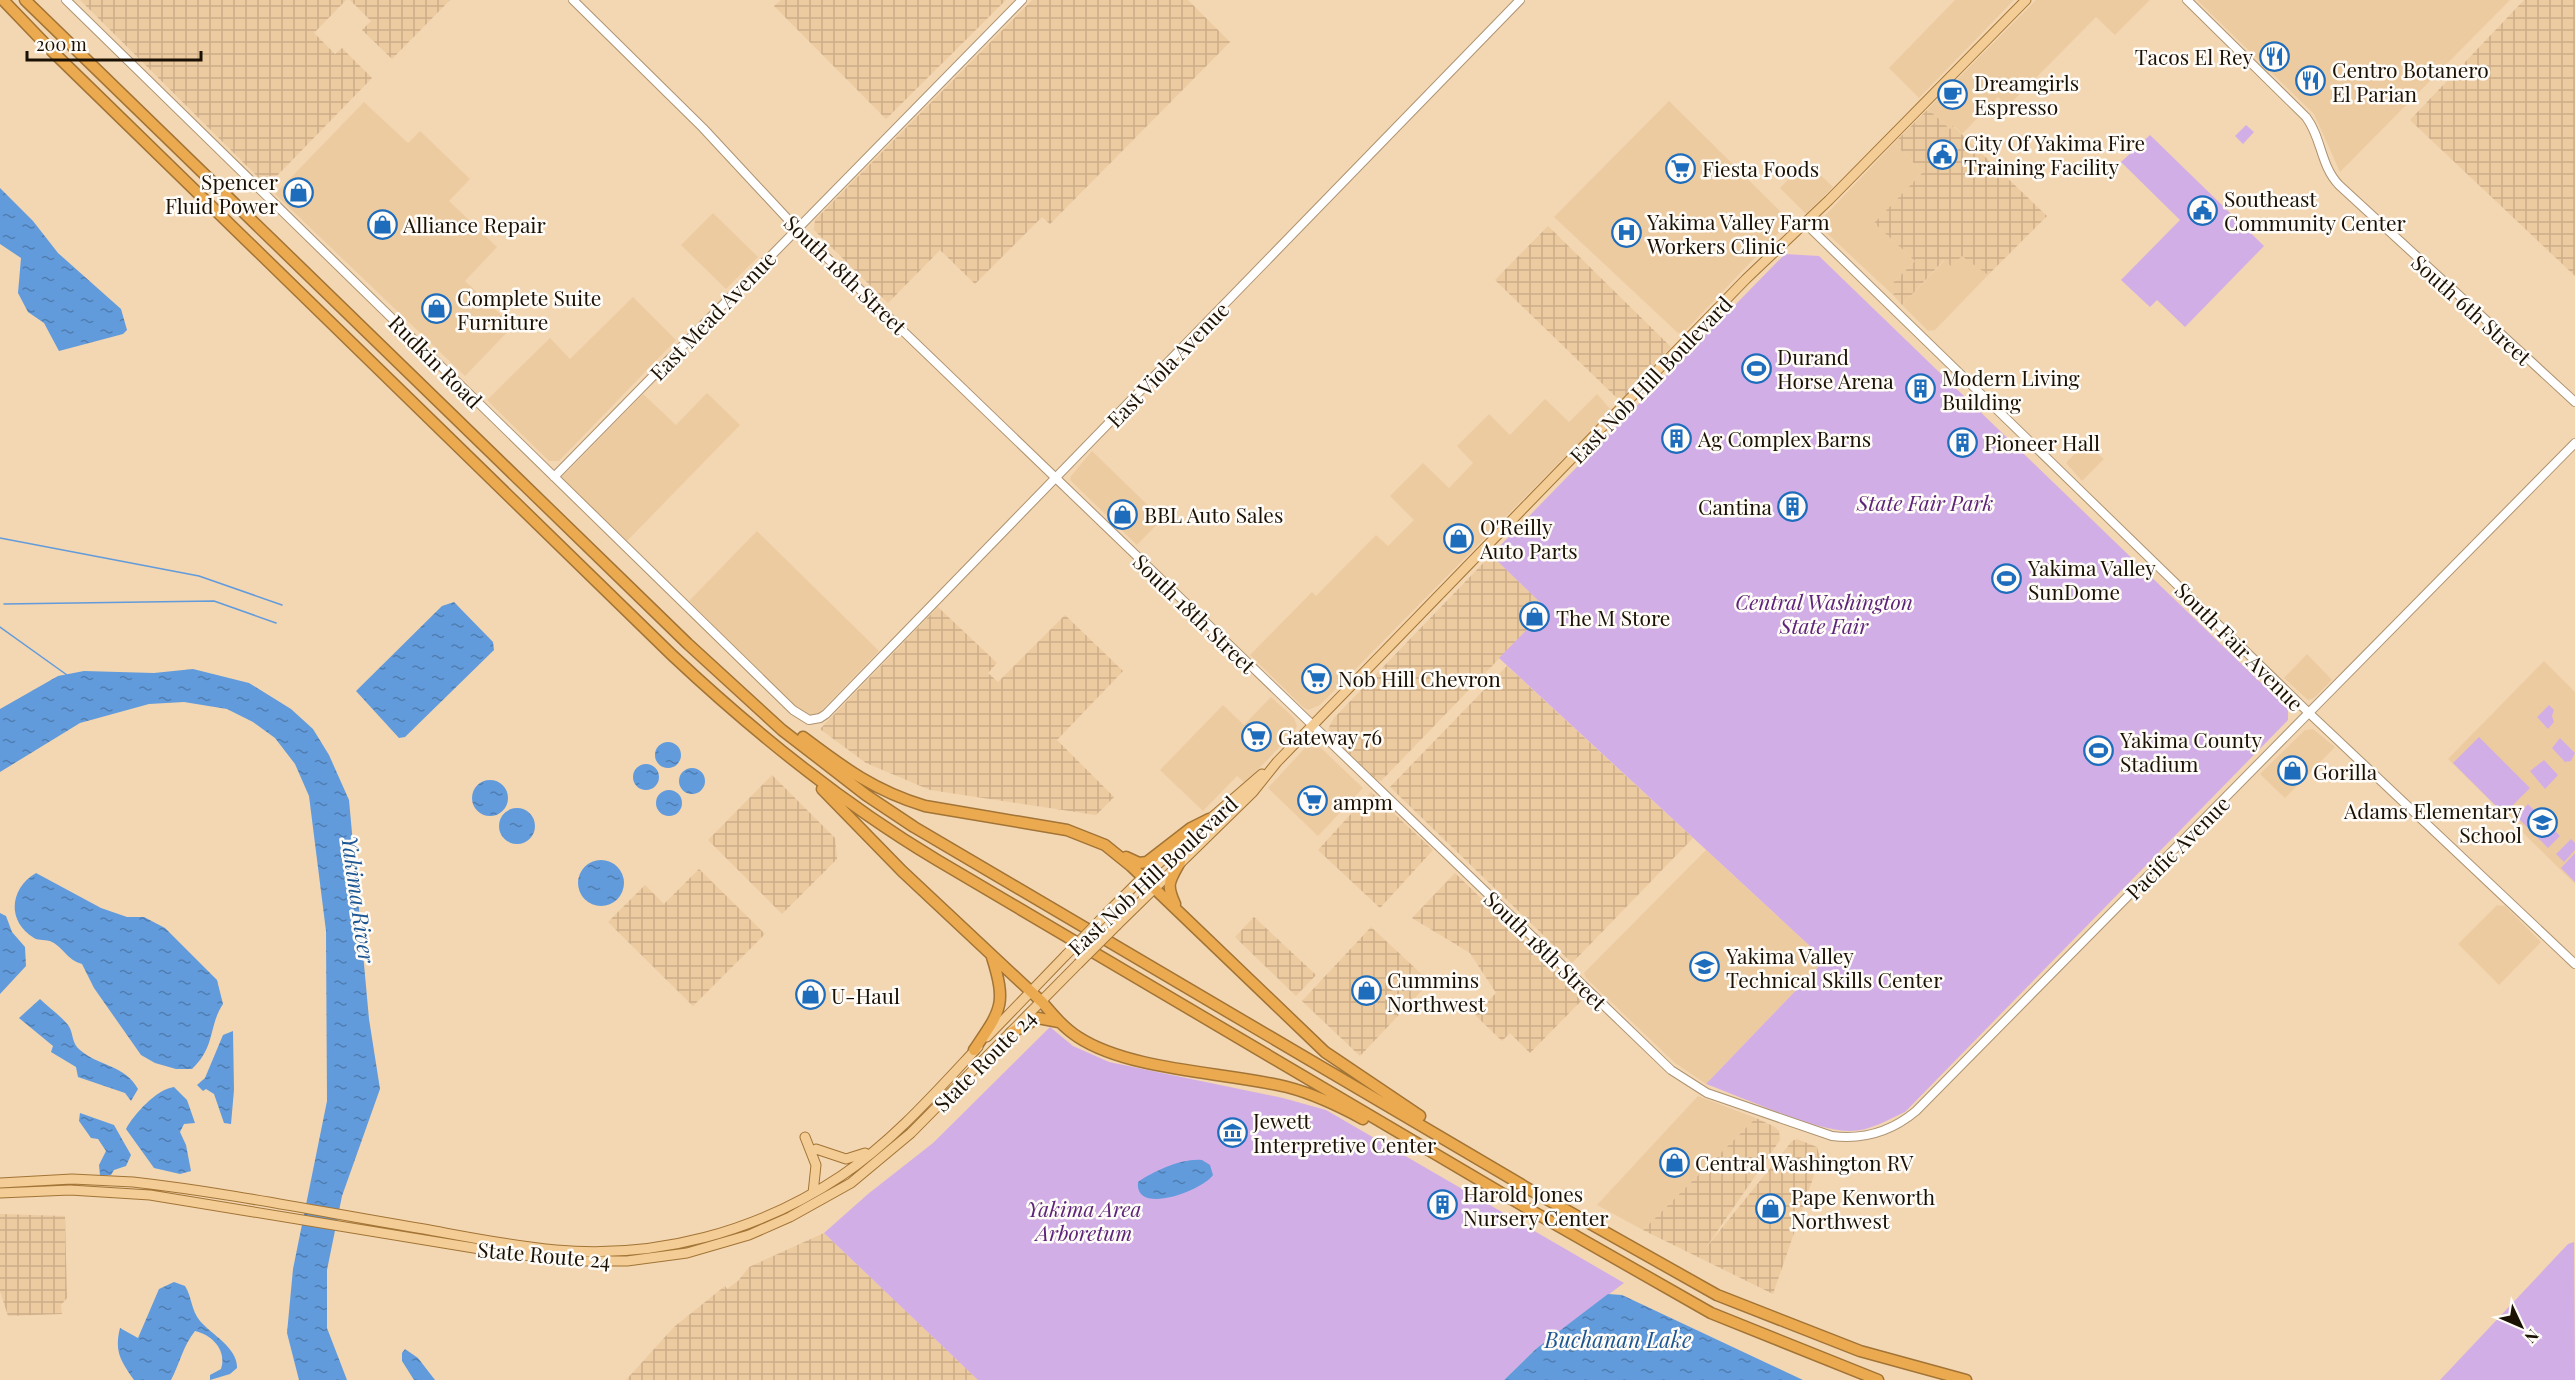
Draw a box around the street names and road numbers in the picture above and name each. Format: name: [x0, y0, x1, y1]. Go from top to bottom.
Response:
street label: South 18th Street: [779, 208, 914, 340]
street label: East Mead Avenue: [643, 244, 781, 386]
street label: South 6th Street: [2406, 248, 2538, 371]
street label: East Nob Hill Boulevard: [1563, 289, 1737, 469]
street label: East Viola Avenue: [1100, 295, 1234, 433]
street label: Rudkin Road: [383, 308, 489, 414]
street label: South 18th Street: [1128, 547, 1263, 679]
street label: South Fair Avenue: [2170, 576, 2310, 716]
street label: East Nob Hill Boulevard: [1061, 789, 1243, 961]
street label: Pacific Avenue: [2119, 789, 2235, 905]
street label: South 18th Street: [1479, 884, 1614, 1016]
street label: State Route 24: [927, 1003, 1041, 1117]
street label: State Route 24: [476, 1234, 612, 1274]

